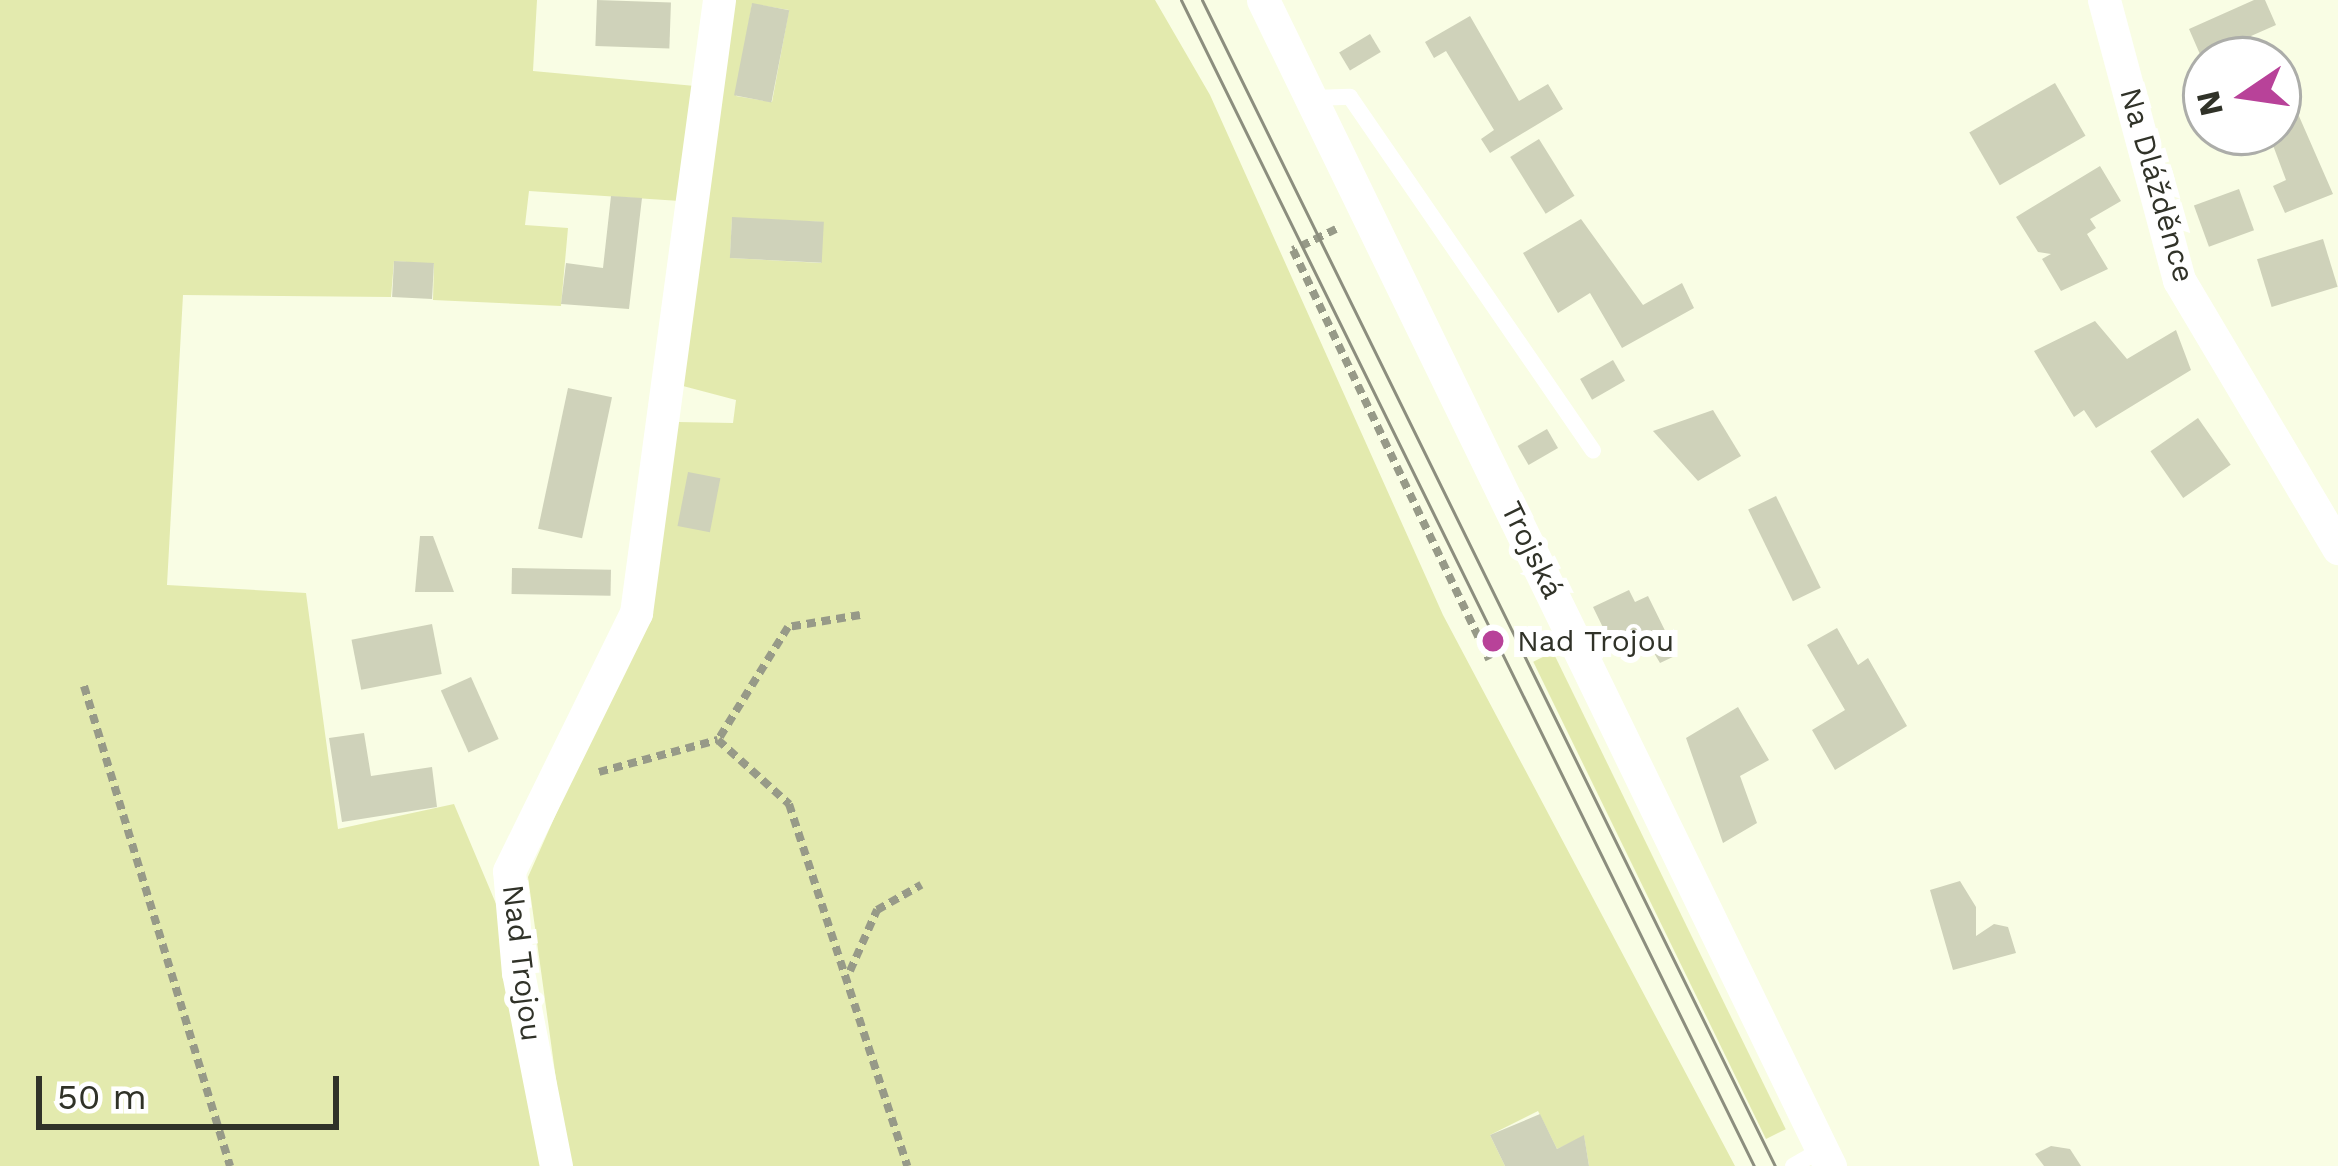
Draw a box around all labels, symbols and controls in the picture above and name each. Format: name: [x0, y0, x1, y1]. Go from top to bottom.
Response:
north arrow: [2182, 36, 2302, 156]
street label: Na Dlážděnce: [2112, 83, 2202, 287]
text: N: [2188, 87, 2231, 120]
street label: Trojská: [1493, 496, 1571, 604]
place label: Nad Trojou: [1517, 623, 1675, 659]
marker: Nad Trojou: [1480, 628, 1506, 654]
street label: Nad Trojou: [494, 882, 550, 1044]
scale bar: [42, 1052, 345, 1126]
text: 50 m: [57, 1076, 147, 1118]

